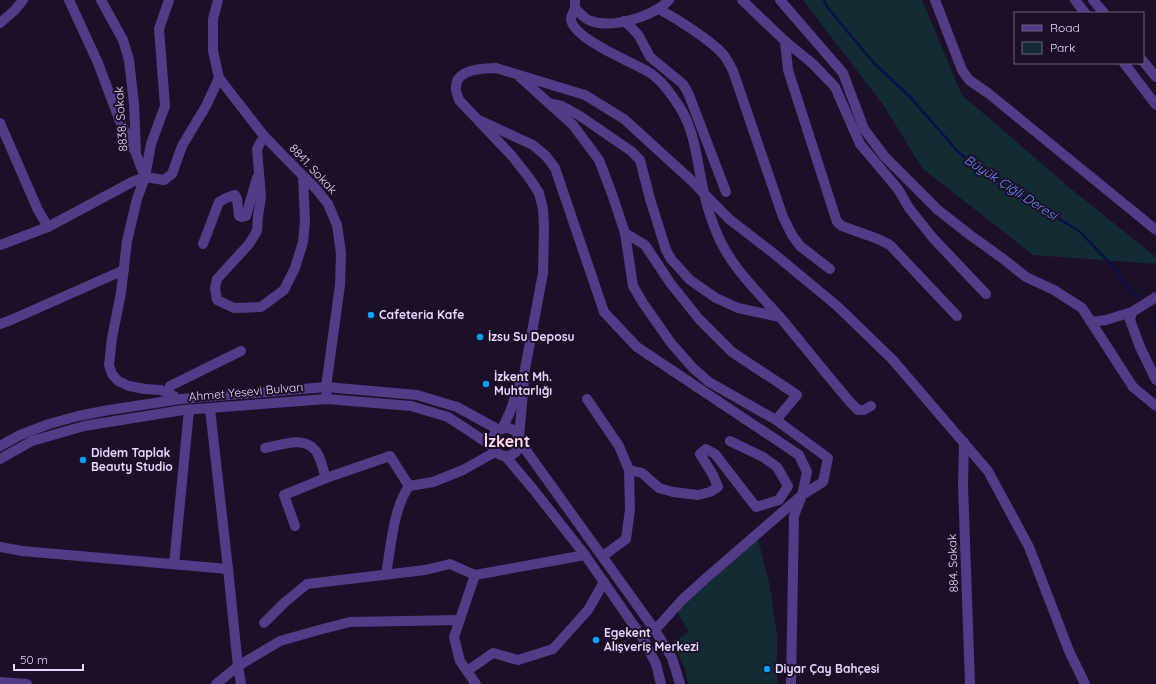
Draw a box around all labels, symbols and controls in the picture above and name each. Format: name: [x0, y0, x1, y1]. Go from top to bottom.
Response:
legend: [1014, 12, 1144, 64]
text: Road: [1050, 20, 1080, 35]
text: Park: [1050, 40, 1075, 55]
street label: 8838. Sokak: [111, 86, 130, 152]
street label: 8841. Sokak: [286, 140, 340, 197]
water label: Büyük Çiğli Deresi: [962, 151, 1062, 224]
place label: Cafeteria Kafe: [379, 307, 464, 322]
marker: Cafeteria Kafe: [366, 310, 376, 320]
place label: İzsu Su Deposu: [488, 329, 574, 344]
marker: İzsu Su Deposu: [475, 332, 485, 342]
place label: İzkent Mh. Muhtarlığı: [494, 369, 552, 398]
street label: Ahmet Yesevi Bulvarı: [188, 379, 304, 404]
marker: İzkent Mh. Muhtarlığı: [481, 379, 491, 389]
district label: İzkent: [484, 431, 530, 451]
place label: Didem Taplak Beauty Studio: [91, 445, 173, 474]
marker: Didem Taplak Beauty Studio: [78, 455, 88, 465]
street label: 884. Sokak: [944, 533, 961, 593]
place label: Egekent Alışveriş Merkezi: [604, 625, 699, 654]
marker: Egekent Alışveriş Merkezi: [591, 635, 601, 645]
scale bar: [14, 646, 83, 672]
text: 50 m: [20, 652, 48, 667]
place label: Diyar Çay Bahçesi: [775, 661, 880, 676]
marker: Diyar Çay Bahçesi: [762, 664, 772, 674]

